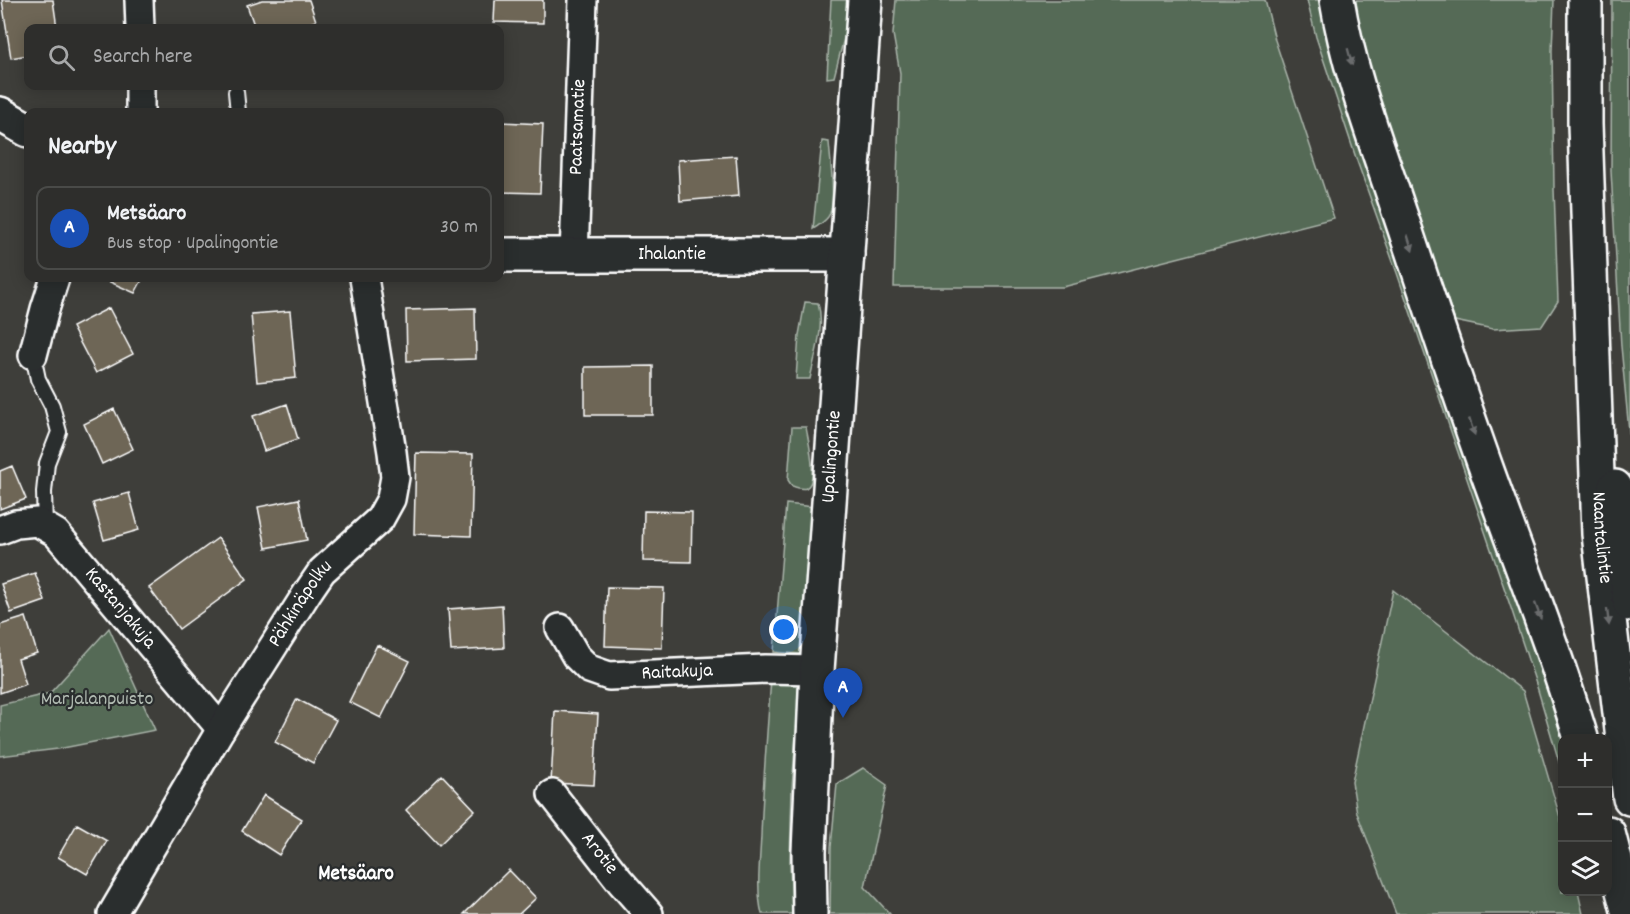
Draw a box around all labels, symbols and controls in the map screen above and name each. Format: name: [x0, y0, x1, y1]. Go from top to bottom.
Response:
search box: [24, 24, 504, 90]
icon: search: [45, 41, 78, 74]
text: Search here: [93, 42, 192, 73]
one-way arrow: [1346, 48, 1356, 66]
street label: Paatsamatie: [563, 78, 594, 176]
text: Nearby: [48, 129, 116, 166]
text: Metsäaro: [107, 199, 186, 230]
text: A: [64, 214, 75, 242]
text: 30 m: [440, 214, 478, 242]
text: Bus stop · Upalingontie: [107, 230, 278, 258]
one-way arrow: [1406, 234, 1415, 252]
street label: Ihalantie: [638, 241, 706, 269]
street label: Upalingontie: [815, 409, 850, 504]
one-way arrow: [1468, 418, 1477, 436]
street label: Naantalintie: [1584, 491, 1619, 585]
street label: Pähkinäpolku: [262, 554, 339, 653]
street label: Kastanjakuja: [77, 562, 163, 656]
one-way arrow: [1533, 602, 1543, 620]
one-way arrow: [1603, 608, 1613, 627]
your location: [769, 615, 798, 644]
street label: Raitakuja: [641, 657, 714, 689]
pin: A: [824, 668, 862, 718]
park label: Marjalanpuisto: [41, 686, 153, 714]
map controls: [1558, 734, 1612, 896]
button: +: [1558, 734, 1612, 788]
button: −: [1558, 788, 1612, 842]
street label: Arotie: [573, 827, 624, 881]
button: layers: [1558, 842, 1612, 896]
district label: Metsäaro: [318, 860, 394, 890]

